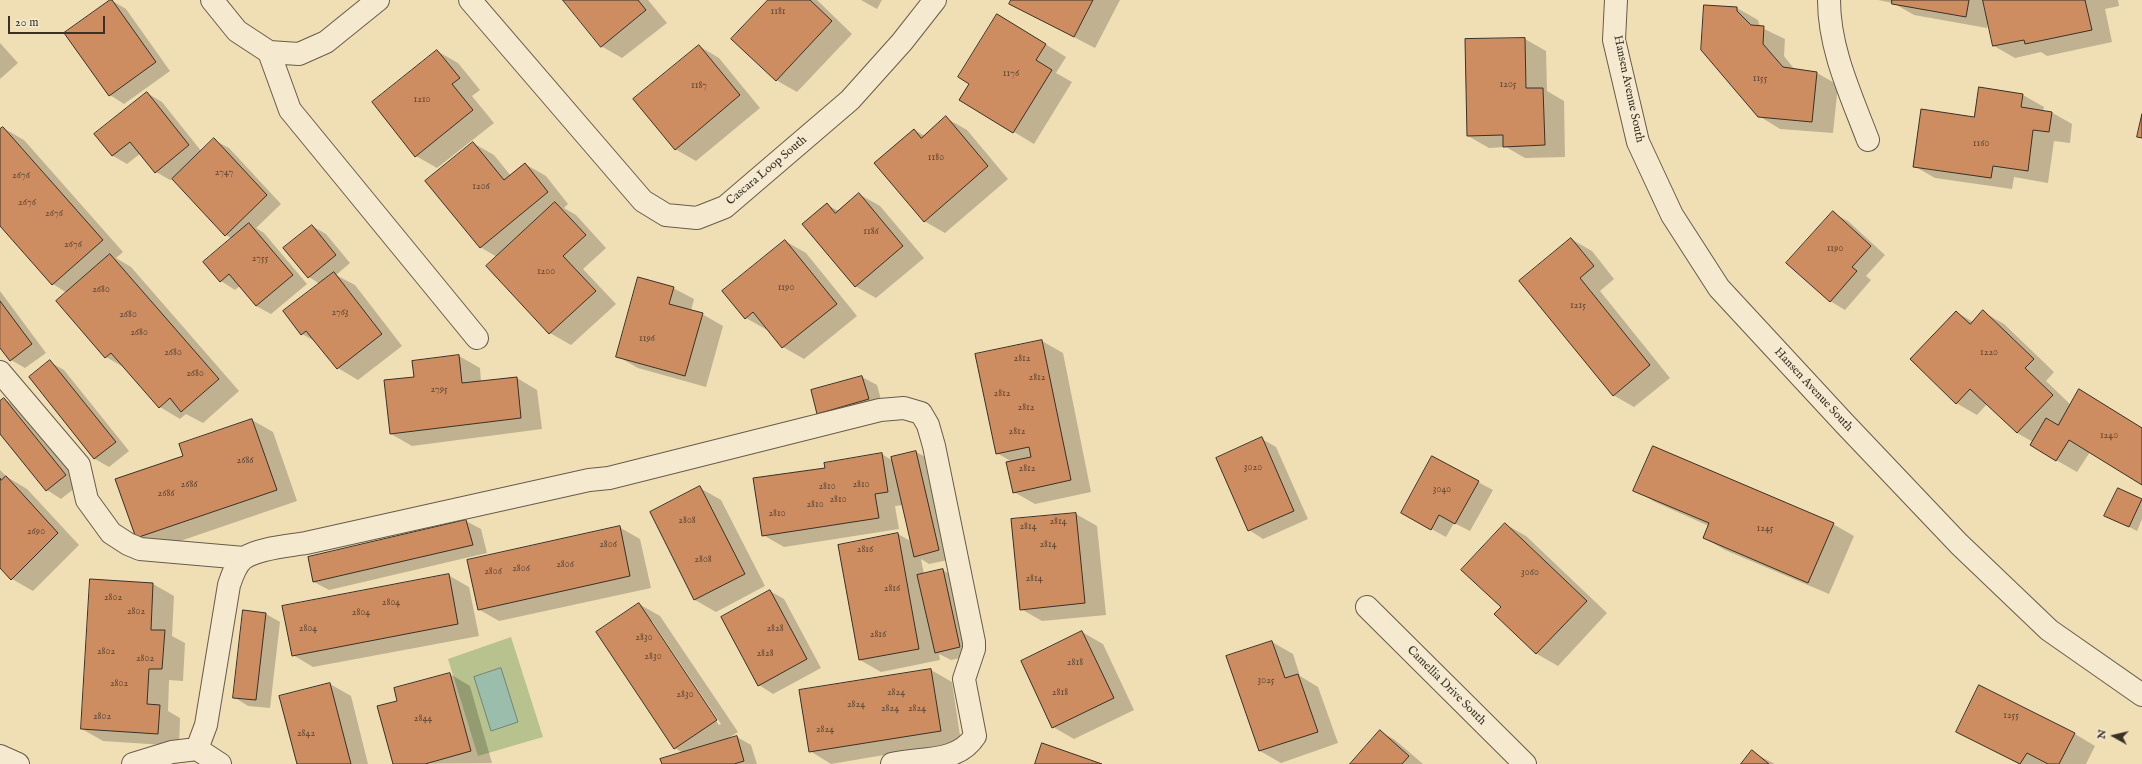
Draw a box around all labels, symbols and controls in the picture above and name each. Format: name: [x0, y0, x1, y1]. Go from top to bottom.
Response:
house number: 1181: [770, 6, 786, 18]
scale bar: [10, 8, 107, 34]
text: 20 m: [15, 15, 38, 30]
street label: Hansen Avenue South: [1610, 34, 1646, 144]
house number: 1176: [1003, 68, 1019, 80]
house number: 1155: [1753, 73, 1767, 85]
house number: 1205: [1500, 79, 1516, 91]
house number: 1187: [691, 80, 707, 92]
house number: 1210: [413, 94, 431, 106]
street label: Cascara Loop South: [724, 133, 810, 209]
house number: 1160: [1973, 138, 1989, 150]
house number: 1180: [928, 152, 944, 164]
house number: 2747: [215, 167, 233, 179]
house number: 2676: [12, 170, 30, 182]
house number: 1206: [472, 181, 490, 193]
house number: 2676: [18, 197, 36, 209]
house number: 2676: [45, 208, 63, 220]
house number: 1186: [863, 226, 879, 238]
house number: 2676: [64, 239, 82, 251]
house number: 1190: [1827, 243, 1843, 255]
house number: 2755: [252, 253, 268, 265]
house number: 1200: [537, 266, 555, 278]
house number: 1190: [778, 282, 794, 294]
house number: 2680: [92, 284, 110, 296]
house number: 1215: [1570, 300, 1586, 312]
house number: 2763: [331, 307, 349, 319]
house number: 2680: [119, 309, 137, 321]
house number: 2680: [130, 327, 148, 339]
house number: 1196: [639, 333, 655, 345]
street label: Hansen Avenue South: [1770, 345, 1856, 435]
house number: 2680: [164, 347, 182, 359]
house number: 1220: [1980, 347, 1998, 359]
house number: 2812: [1013, 353, 1031, 365]
house number: 2680: [186, 368, 204, 380]
house number: 2812: [1028, 372, 1046, 384]
house number: 2795: [430, 384, 448, 396]
house number: 2812: [993, 388, 1011, 400]
house number: 2812: [1017, 402, 1035, 414]
house number: 2812: [1008, 426, 1026, 438]
house number: 1240: [2100, 430, 2118, 442]
house number: 2686: [236, 455, 254, 467]
house number: 3020: [1244, 462, 1262, 474]
house number: 2812: [1018, 463, 1036, 475]
house number: 2686: [180, 479, 198, 491]
house number: 2810: [852, 479, 870, 491]
house number: 2810: [818, 481, 836, 493]
house number: 3040: [1433, 484, 1451, 496]
house number: 2686: [157, 488, 175, 500]
house number: 2810: [829, 494, 847, 506]
house number: 2810: [806, 499, 824, 511]
house number: 2810: [768, 508, 786, 520]
house number: 2808: [678, 515, 696, 527]
house number: 2814: [1049, 516, 1067, 528]
house number: 2814: [1019, 521, 1037, 533]
house number: 1245: [1757, 523, 1773, 535]
house number: 2690: [27, 526, 45, 538]
house number: 2806: [599, 539, 617, 551]
house number: 2814: [1039, 539, 1057, 551]
house number: 2816: [857, 544, 873, 556]
house number: 2808: [694, 554, 712, 566]
house number: 2806: [556, 559, 574, 571]
house number: 2806: [512, 563, 530, 575]
house number: 2806: [484, 566, 502, 578]
house number: 3060: [1521, 567, 1539, 579]
house number: 2814: [1025, 573, 1043, 585]
house number: 2816: [884, 583, 900, 595]
house number: 2802: [104, 592, 122, 604]
house number: 2804: [382, 597, 400, 609]
house number: 2802: [127, 606, 145, 618]
house number: 2804: [352, 607, 370, 619]
house number: 2804: [299, 623, 317, 635]
house number: 2828: [766, 623, 784, 635]
house number: 2816: [870, 629, 886, 641]
house number: 2830: [635, 632, 653, 644]
street label: Camellia Drive South: [1403, 643, 1489, 729]
house number: 2802: [97, 646, 115, 658]
house number: 2828: [756, 648, 774, 660]
house number: 2830: [644, 651, 662, 663]
house number: 2802: [136, 653, 154, 665]
house number: 2818: [1067, 657, 1083, 669]
house number: 3025: [1258, 675, 1274, 687]
house number: 2802: [110, 678, 128, 690]
house number: 2824: [887, 687, 905, 699]
house number: 2818: [1052, 687, 1068, 699]
house number: 2830: [676, 689, 694, 701]
house number: 2824: [847, 699, 865, 711]
house number: 2824: [881, 703, 899, 715]
house number: 2824: [908, 703, 926, 715]
house number: 1255: [2003, 710, 2019, 722]
house number: 2802: [93, 711, 111, 723]
house number: 2844: [414, 713, 432, 725]
north arrow: [2094, 716, 2134, 756]
house number: 2824: [816, 724, 834, 736]
house number: 2842: [297, 728, 315, 740]
text: N: [2095, 729, 2110, 740]

